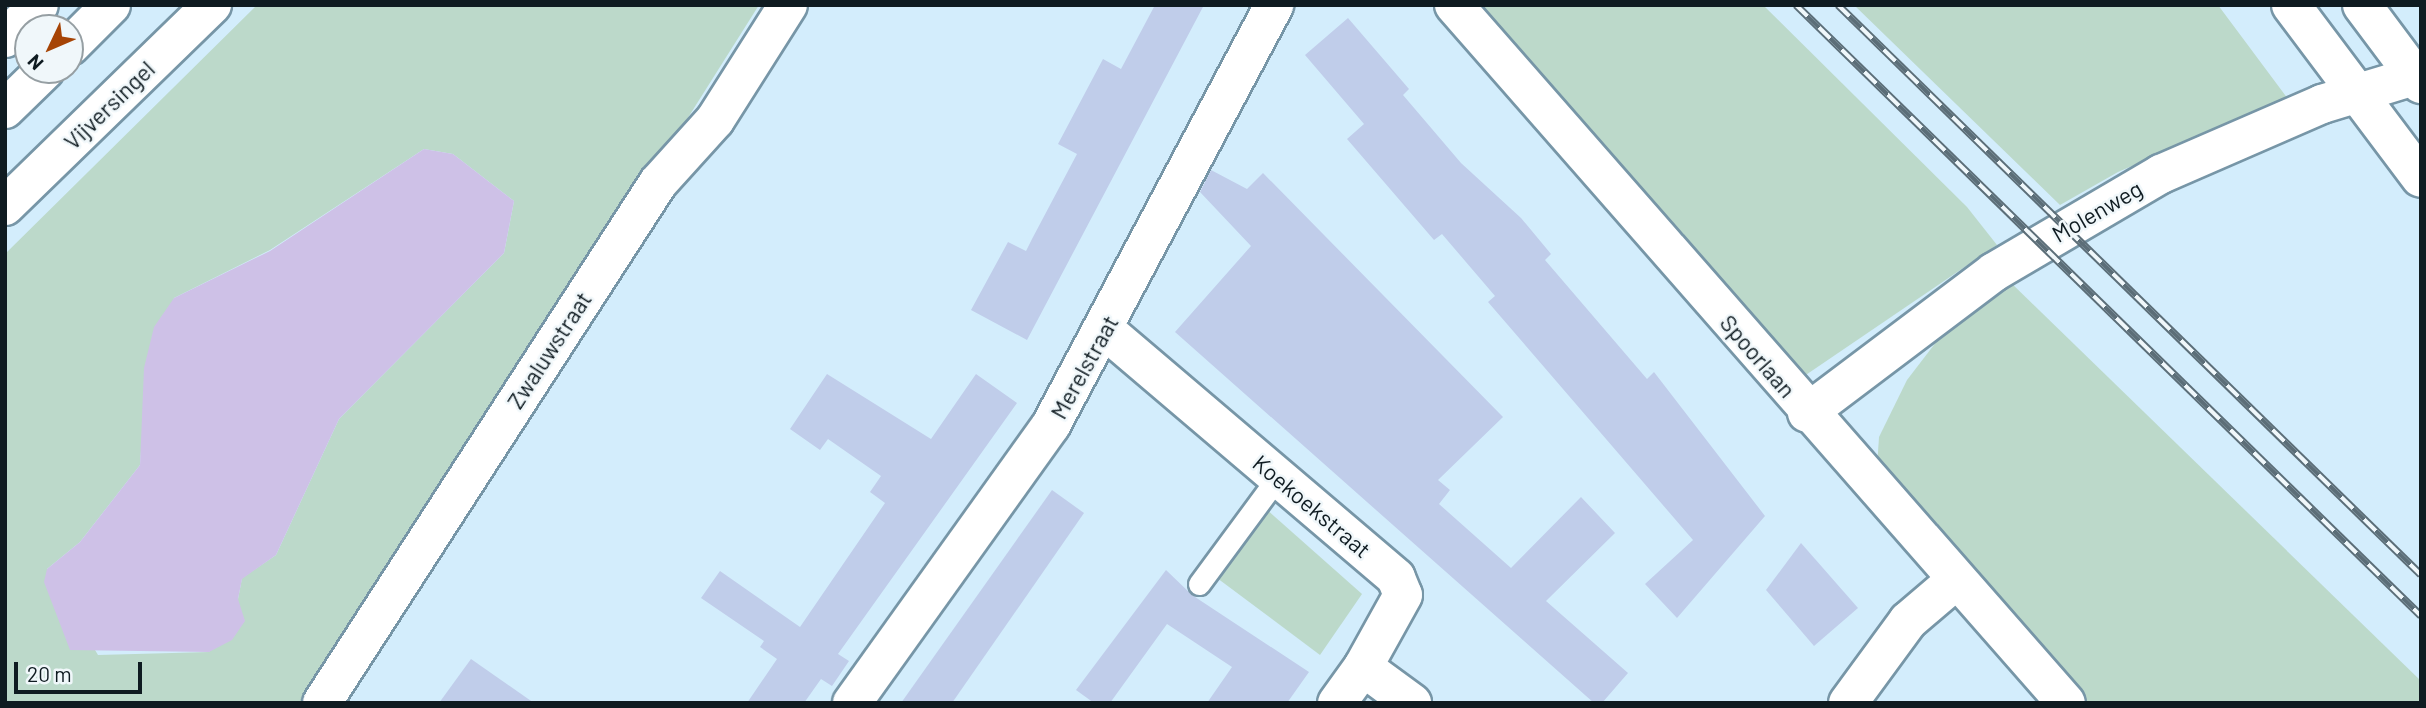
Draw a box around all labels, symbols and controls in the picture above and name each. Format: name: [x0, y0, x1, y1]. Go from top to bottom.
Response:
north arrow: [14, 14, 84, 84]
text: N: [22, 50, 48, 75]
street label: Vijversingel: [58, 55, 160, 155]
street label: Molenweg: [2047, 174, 2147, 248]
street label: Zwaluwstraat: [501, 286, 597, 414]
street label: Spoorlaan: [1715, 309, 1801, 403]
street label: Merelstraat: [1044, 310, 1124, 424]
street label: Koekoekstraat: [1247, 449, 1377, 563]
scale bar: [18, 648, 145, 692]
text: 20 m: [27, 661, 72, 686]

